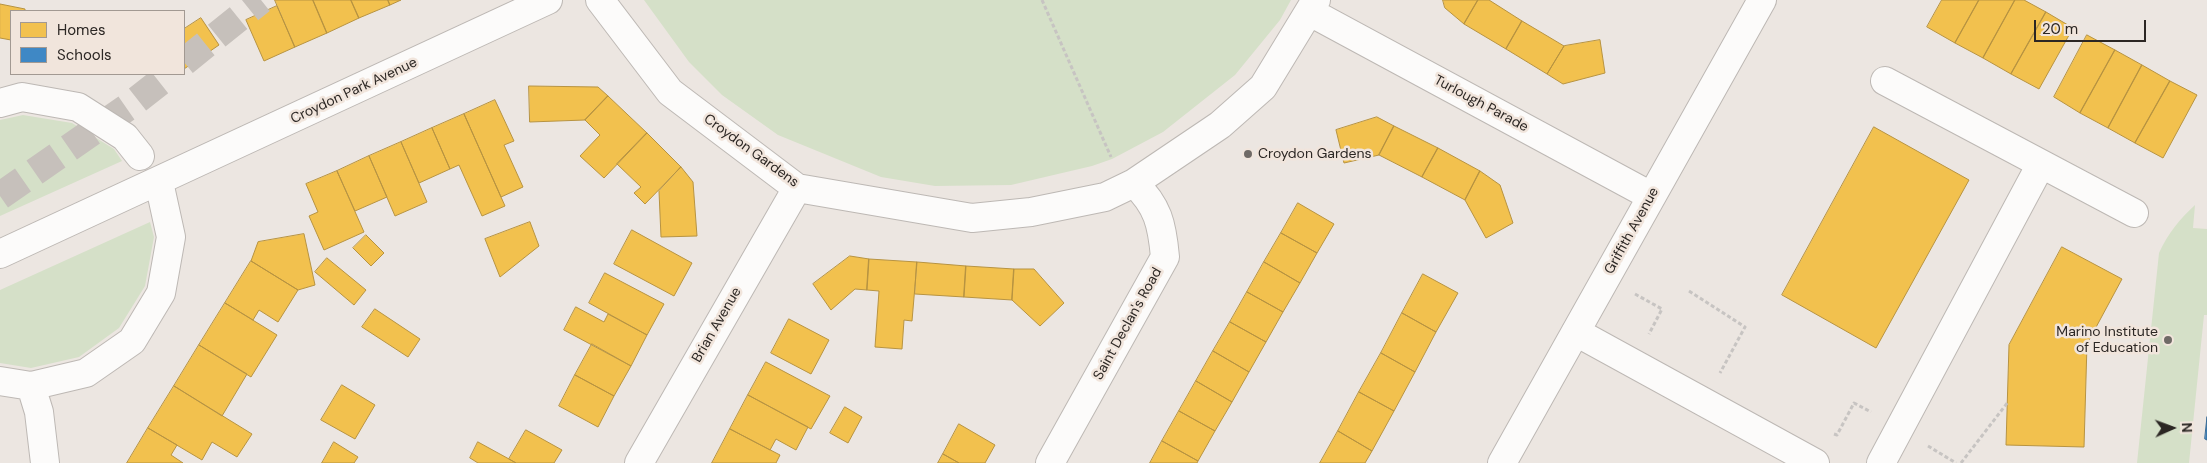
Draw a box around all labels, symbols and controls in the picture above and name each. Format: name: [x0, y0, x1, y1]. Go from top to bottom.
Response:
legend: [10, 10, 185, 75]
scale bar: [2037, 10, 2150, 42]
text: 20 m: [2042, 19, 2078, 39]
text: Homes: [57, 20, 106, 40]
text: Schools: [57, 45, 112, 65]
street label: Croydon Park Avenue: [288, 54, 420, 128]
street label: Turlough Parade: [1431, 72, 1531, 136]
street label: Croydon Gardens: [700, 111, 802, 191]
place label: Croydon Gardens: [1258, 146, 1372, 162]
marker: Croydon Gardens: [1242, 148, 1254, 160]
street label: Griffith Avenue: [1601, 185, 1663, 277]
street label: Saint Declan's Road: [1090, 265, 1166, 383]
street label: Brian Avenue: [689, 284, 745, 366]
place label: Marino Institute of Education: [2056, 324, 2158, 357]
marker: Marino Institute of Education: [2162, 334, 2174, 346]
north arrow: [2147, 403, 2197, 453]
text: N: [2178, 422, 2196, 433]

